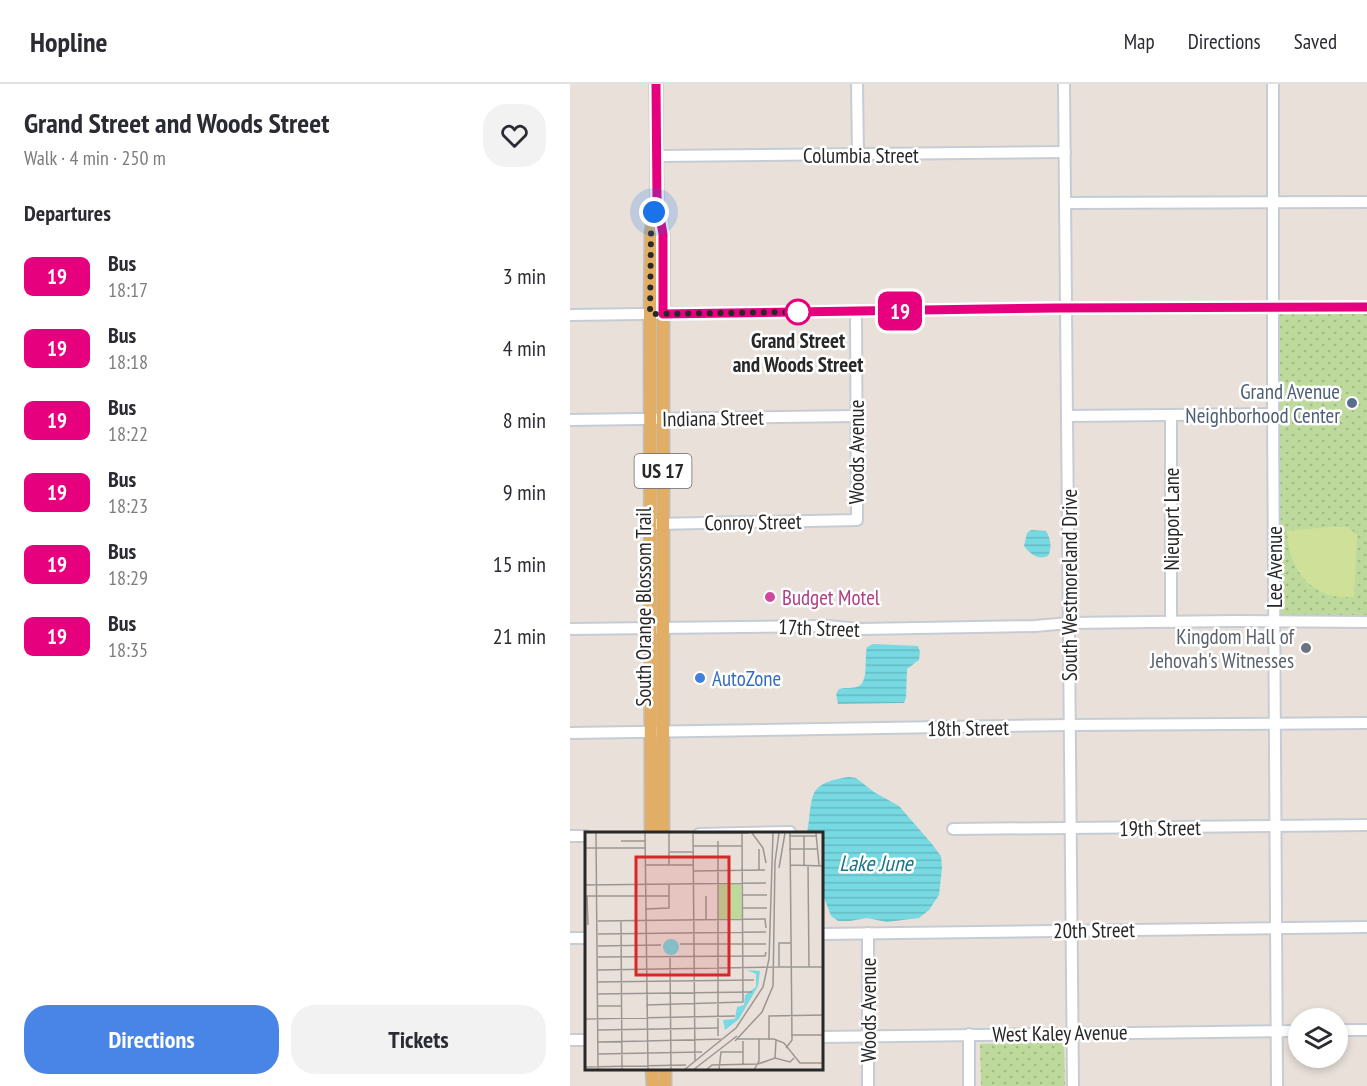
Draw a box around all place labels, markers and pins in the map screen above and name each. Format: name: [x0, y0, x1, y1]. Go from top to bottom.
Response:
marker: Grand Street and Woods Street: [785, 299, 811, 325]
place label: Grand Street and Woods Street: [733, 327, 863, 378]
place label: Grand Avenue Neighborhood Center: [1185, 378, 1340, 429]
marker: Grand Avenue Neighborhood Center: [1345, 396, 1359, 410]
place label: Budget Motel: [782, 584, 880, 611]
marker: Budget Motel: [763, 590, 777, 604]
place label: Kingdom Hall of Jehovah's Witnesses: [1149, 623, 1295, 674]
marker: Kingdom Hall of Jehovah's Witnesses: [1299, 641, 1313, 655]
place label: AutoZone: [712, 665, 781, 692]
marker: AutoZone: [693, 671, 707, 685]

